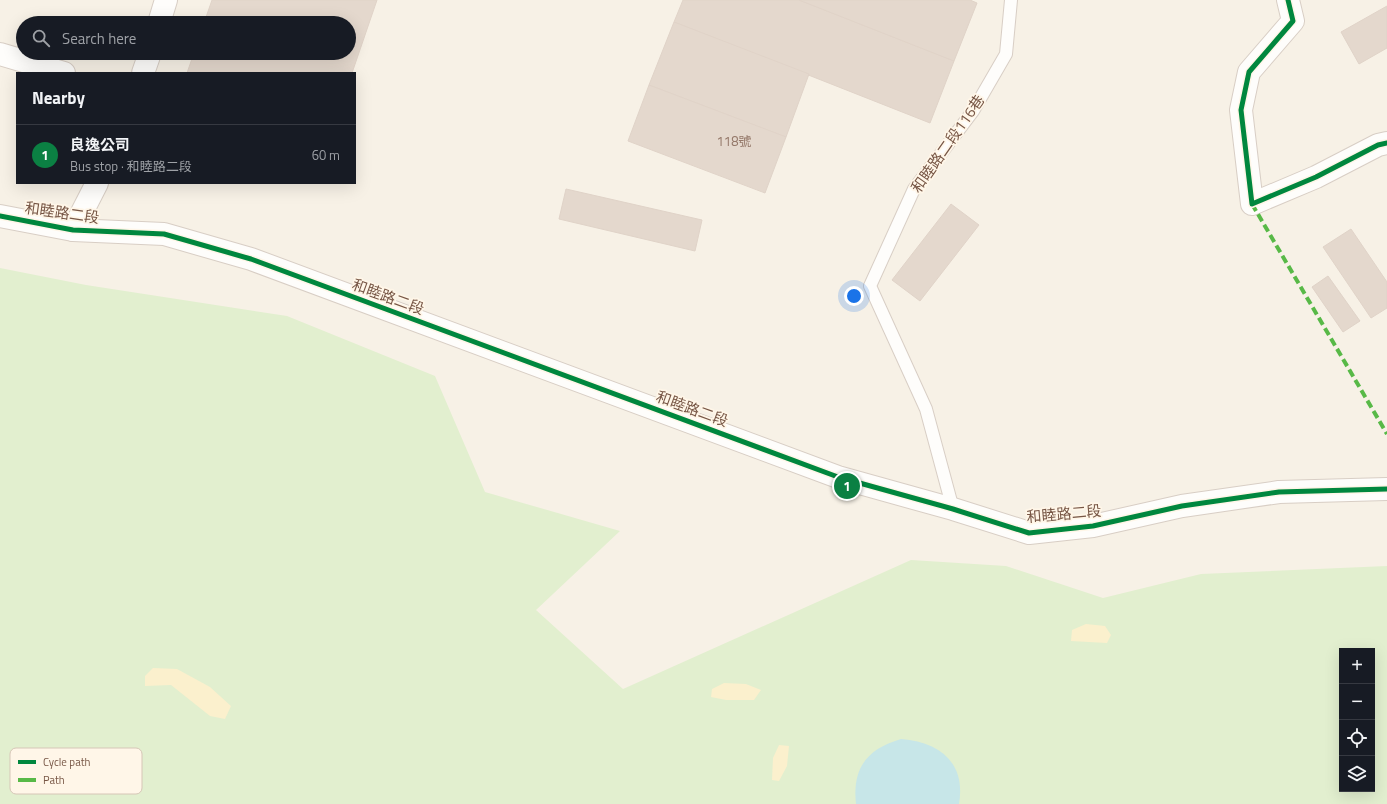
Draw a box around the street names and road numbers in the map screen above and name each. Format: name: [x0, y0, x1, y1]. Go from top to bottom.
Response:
street label: 和睦路二段116巷: [905, 90, 990, 197]
street label: 和睦路二段: [23, 196, 101, 229]
street label: 和睦路二段: [349, 273, 427, 320]
street label: 和睦路二段: [653, 385, 731, 432]
street label: 和睦路二段: [1026, 499, 1102, 528]

